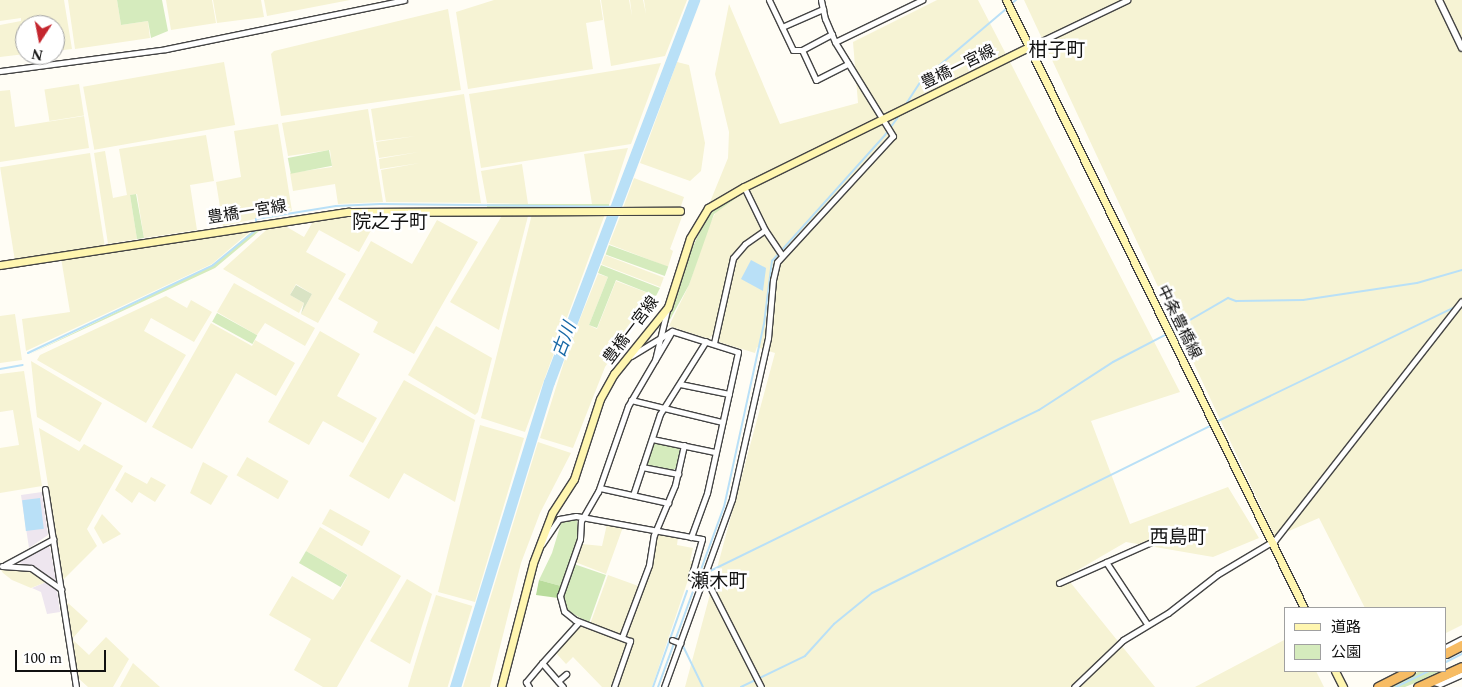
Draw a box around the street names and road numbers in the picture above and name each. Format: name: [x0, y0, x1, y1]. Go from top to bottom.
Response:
street label: 豊橋一宮線: [918, 41, 998, 93]
street label: 豊橋一宮線: [206, 196, 288, 228]
street label: 中条豊橋線: [1153, 282, 1205, 362]
street label: 豊橋一宮線: [599, 292, 663, 368]

